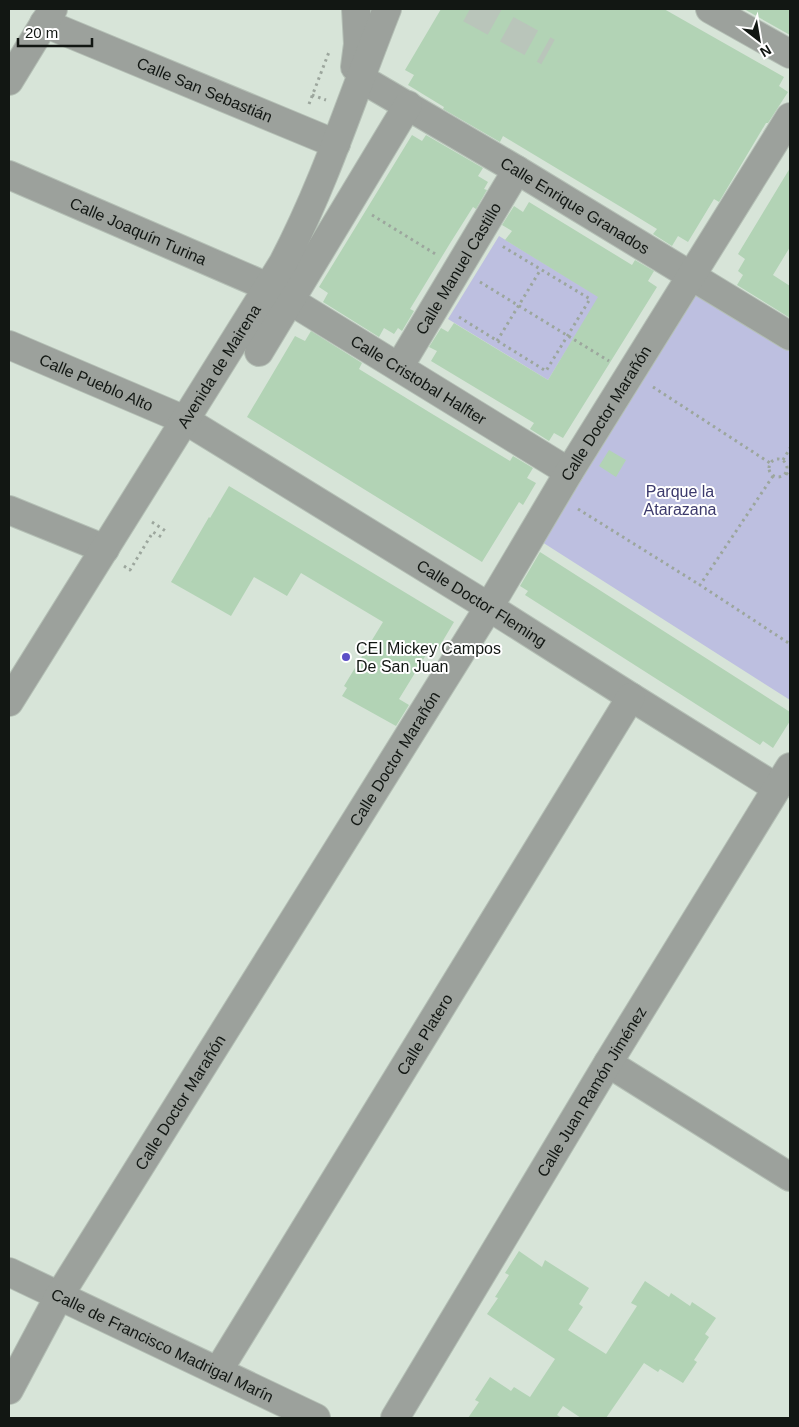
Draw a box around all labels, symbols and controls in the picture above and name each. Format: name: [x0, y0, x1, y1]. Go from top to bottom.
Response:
scale bar: [18, 15, 91, 47]
north arrow: [734, 15, 784, 65]
text: 20 m: [25, 24, 58, 41]
text: N: [757, 42, 774, 61]
street label: Calle San Sebastián: [134, 54, 275, 126]
street label: Calle Enrique Granados: [497, 154, 652, 257]
street label: Calle Joaquín Turina: [67, 194, 209, 268]
street label: Calle Manuel Castillo: [413, 200, 505, 337]
street label: Avenida de Mairena: [174, 301, 264, 431]
street label: Calle Cristobal Halfter: [348, 332, 490, 428]
street label: Calle Doctor Marañón: [558, 343, 654, 484]
street label: Calle Pueblo Alto: [37, 351, 156, 414]
park label: Parque la Atarazana: [644, 483, 717, 518]
street label: Calle Doctor Fleming: [414, 557, 549, 650]
place label: CEI Mickey Campos De San Juan: [356, 640, 501, 675]
marker: CEI Mickey Campos De San Juan: [340, 651, 352, 663]
street label: Calle Doctor Marañón: [346, 688, 443, 829]
street label: Calle Platero: [394, 991, 456, 1078]
street label: Calle Juan Ramón Jiménez: [534, 1004, 650, 1180]
street label: Calle Doctor Marañón: [132, 1032, 229, 1173]
street label: Calle de Francisco Madrigal Marín: [49, 1285, 276, 1406]

